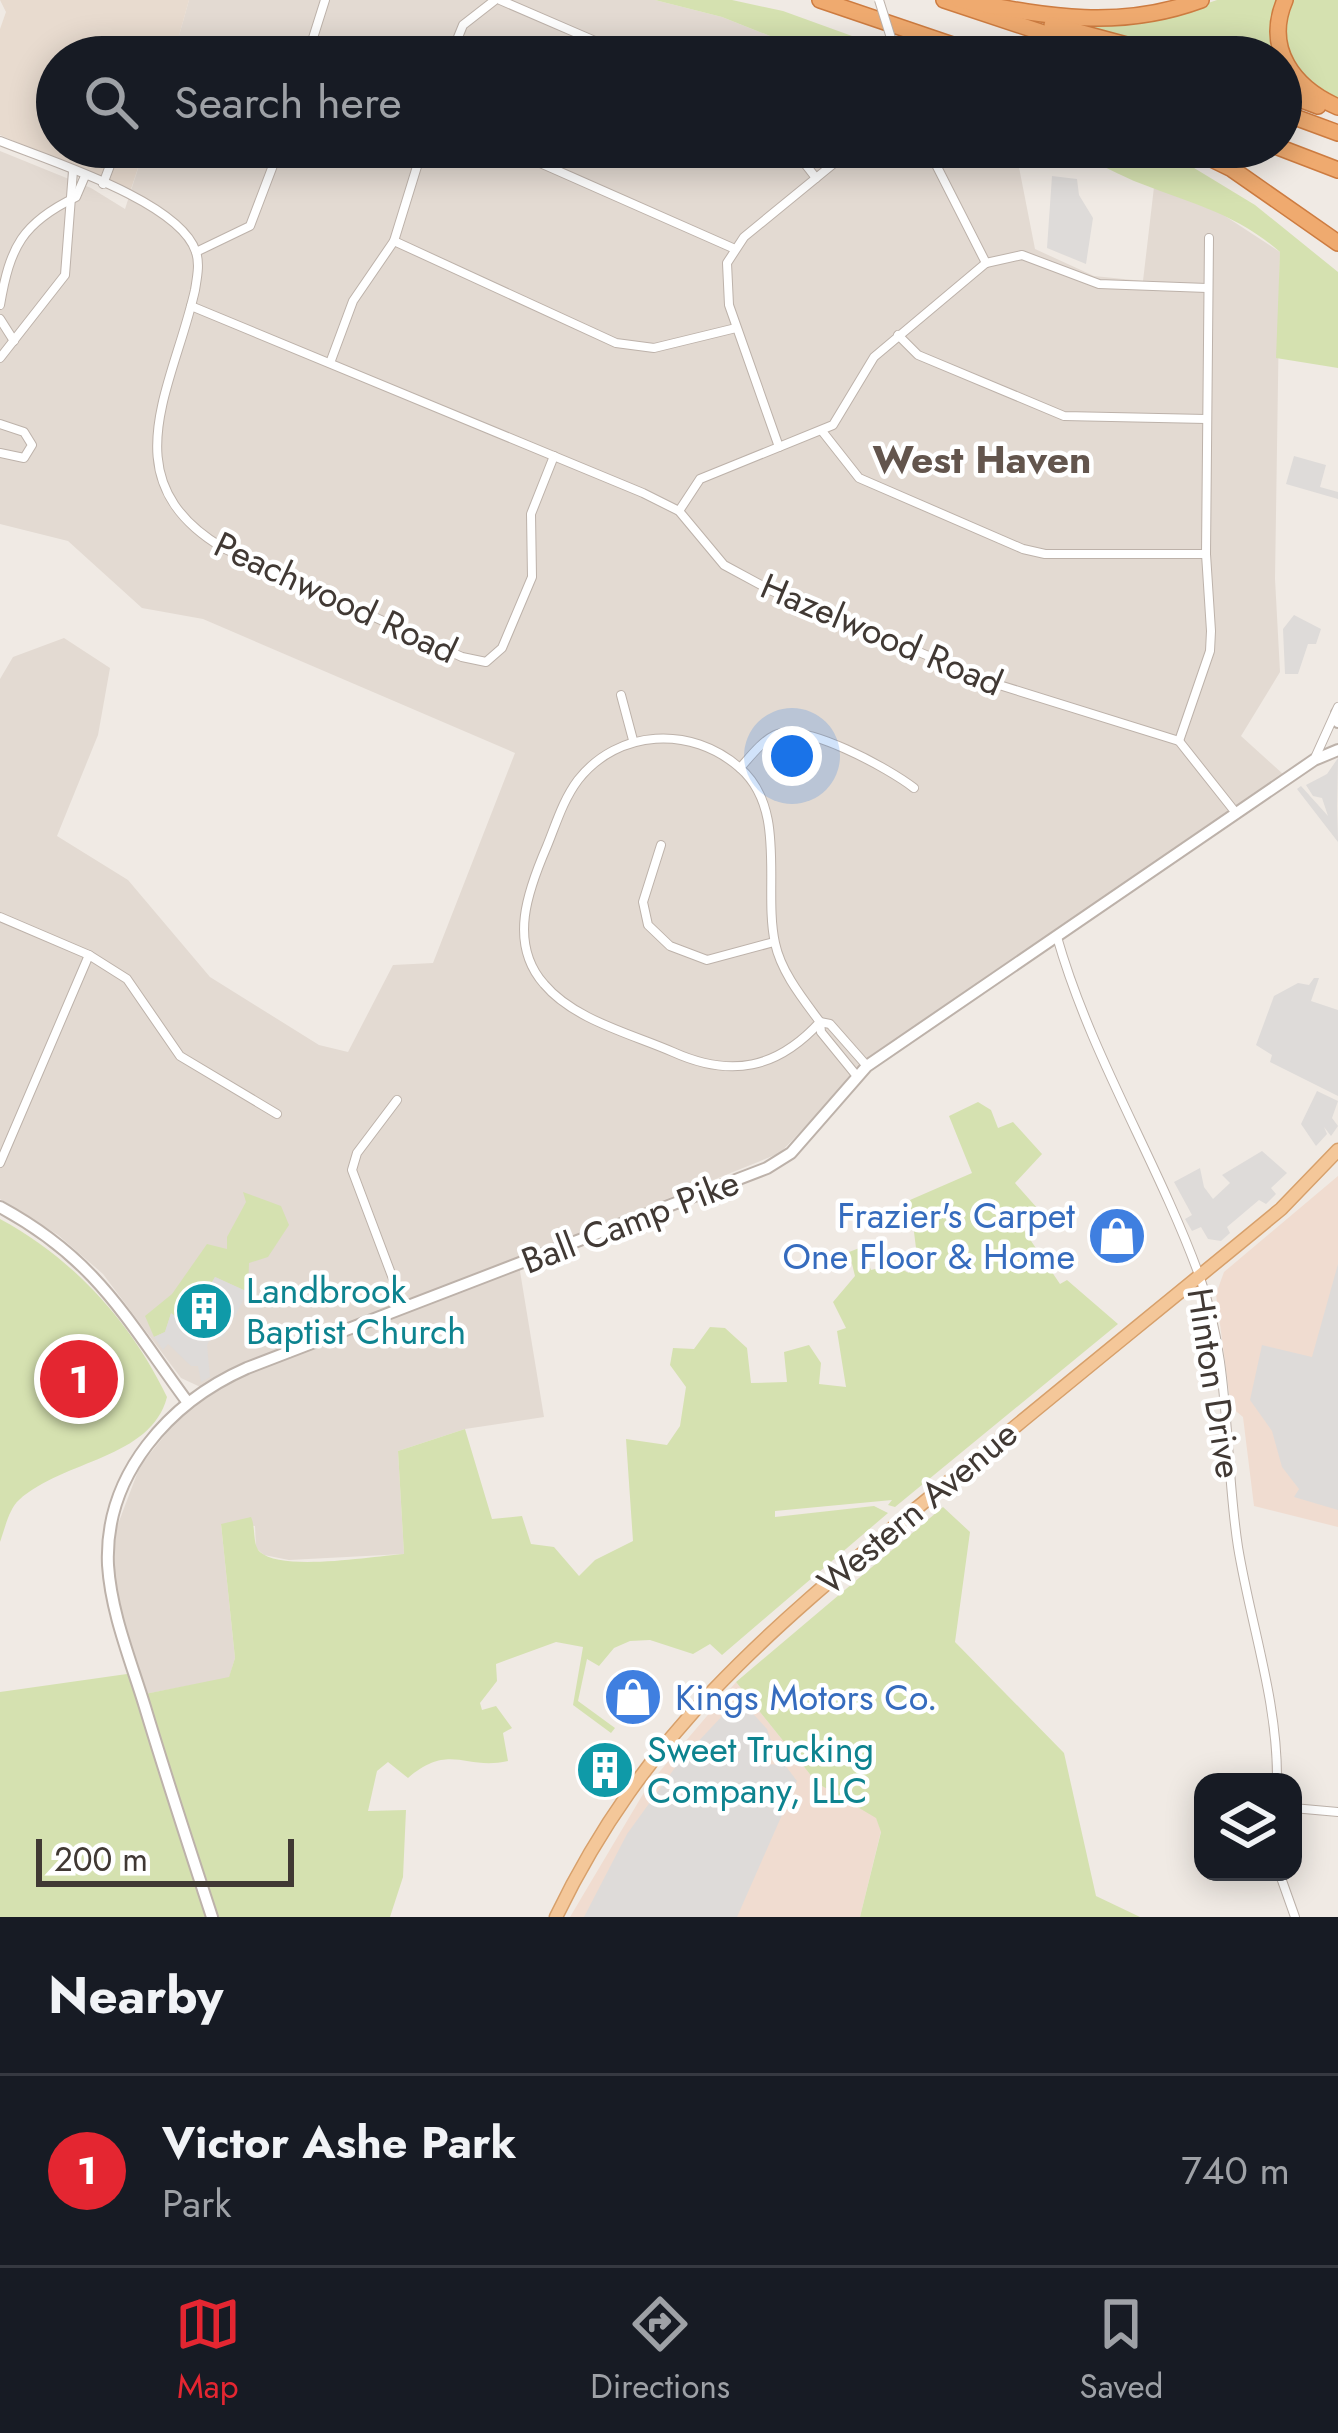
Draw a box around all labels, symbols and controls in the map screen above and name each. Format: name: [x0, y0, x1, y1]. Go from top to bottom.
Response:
search box: [36, 36, 1302, 168]
icon: search: [78, 69, 144, 135]
text: Search here: [174, 70, 402, 135]
district label: West Haven: [873, 431, 1091, 488]
street label: Peachwood Road: [206, 518, 466, 676]
street label: Hazelwood Road: [753, 560, 1011, 708]
your location: [762, 726, 822, 786]
street label: Ball Camp Pike: [514, 1156, 746, 1286]
place label: Frazier's Carpet One Floor & Home: [782, 1189, 1075, 1282]
shop icon: Frazier's Carpet One Floor & Home: [1086, 1205, 1148, 1267]
place label: Landbrook Baptist Church: [246, 1264, 466, 1357]
building icon: Landbrook Baptist Church: [173, 1280, 235, 1342]
street label: Hinton Drive: [1174, 1284, 1256, 1482]
pin: 1: [40, 1334, 118, 1424]
street label: Western Avenue: [806, 1408, 1028, 1606]
shop icon: Kings Motors Co.: [602, 1666, 664, 1728]
place label: Kings Motors Co.: [675, 1671, 938, 1723]
place label: Sweet Trucking Company, LLC: [647, 1723, 874, 1816]
building icon: Sweet Trucking Company, LLC: [574, 1739, 636, 1801]
map controls: [1194, 1773, 1302, 1881]
button: layers: [1194, 1773, 1302, 1881]
scale bar: [36, 1833, 294, 1886]
text: 200 m: [54, 1836, 148, 1883]
text: Nearby: [48, 1958, 223, 2032]
text: Victor Ashe Park: [162, 2110, 516, 2175]
text: 1: [77, 2142, 97, 2199]
text: 740 m: [1181, 2142, 1290, 2199]
text: Park: [162, 2175, 232, 2232]
tab: Map: [175, 2291, 241, 2410]
tab: Directions: [590, 2291, 730, 2410]
tab: Saved: [1080, 2291, 1163, 2410]

